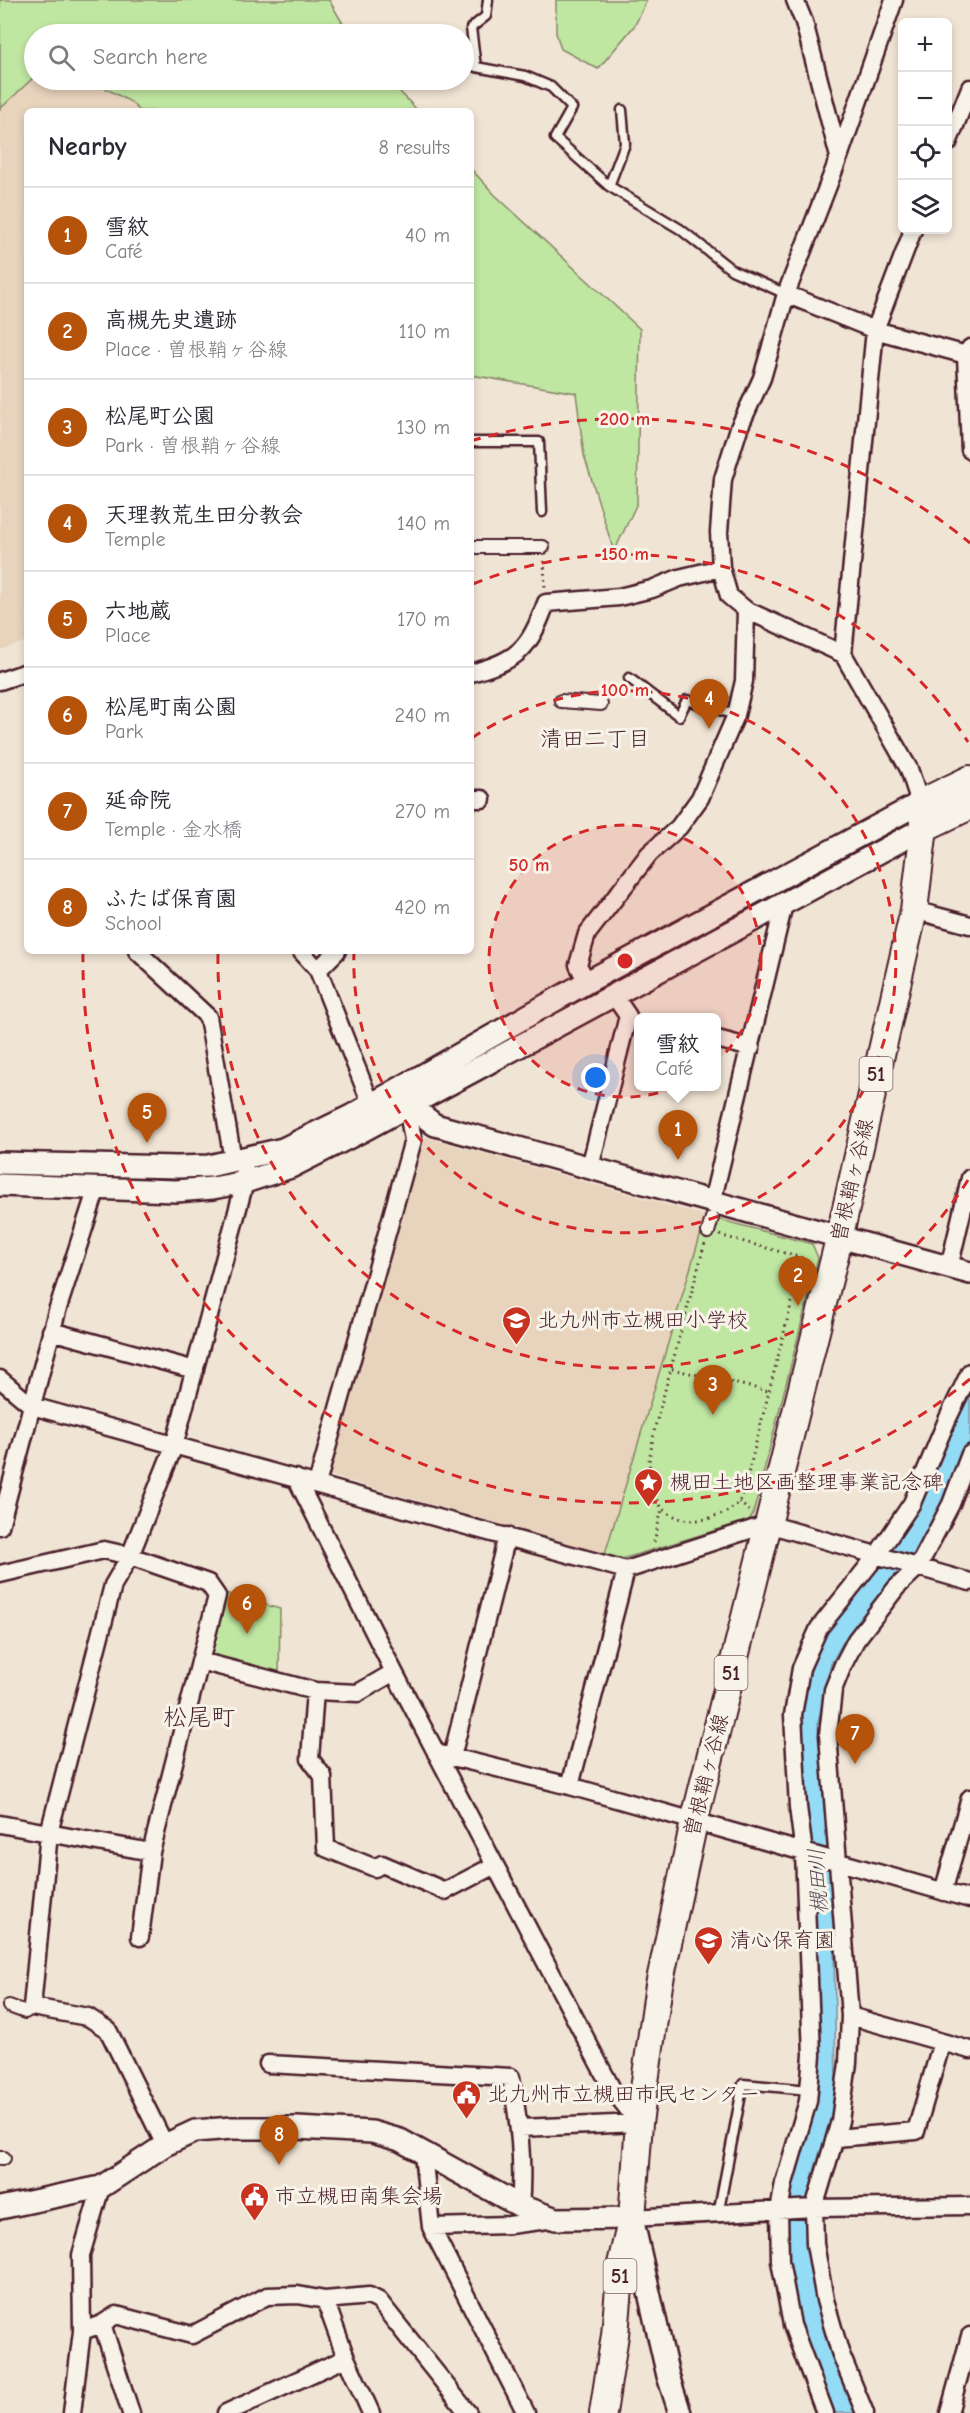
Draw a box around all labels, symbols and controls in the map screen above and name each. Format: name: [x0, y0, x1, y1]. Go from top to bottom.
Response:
map controls: [898, 18, 952, 234]
button: +: [898, 18, 952, 72]
search box: [24, 24, 474, 90]
icon: search: [45, 41, 78, 74]
text: Search here: [93, 44, 208, 70]
button: −: [898, 72, 952, 126]
button: locate: [898, 126, 952, 180]
text: Nearby: [48, 132, 127, 162]
text: 8 results: [378, 136, 450, 159]
button: layers: [898, 180, 952, 234]
text: 雪紋: [105, 214, 149, 240]
text: 1: [64, 224, 71, 247]
text: 40 m: [405, 224, 450, 247]
text: Café: [105, 240, 143, 263]
text: 高槻先史遺跡: [105, 307, 237, 333]
text: 2: [63, 320, 72, 343]
text: 110 m: [399, 320, 450, 343]
text: Place · 曽根鞘ヶ谷線: [105, 338, 287, 361]
text: 松尾町公園: [105, 403, 215, 429]
text: 200 m: [600, 409, 650, 430]
text: 3: [63, 416, 72, 439]
text: 130 m: [397, 416, 450, 439]
text: Park · 曽根鞘ヶ谷線: [105, 434, 280, 457]
text: 天理教荒生田分教会: [105, 502, 303, 528]
text: 4: [63, 512, 72, 535]
text: 140 m: [397, 512, 450, 535]
text: Temple: [105, 528, 165, 551]
text: 150 m: [601, 544, 649, 565]
text: 六地蔵: [105, 598, 171, 624]
text: 5: [62, 608, 73, 631]
text: 170 m: [397, 608, 450, 631]
text: Place: [105, 624, 151, 647]
text: 100 m: [601, 680, 649, 701]
pin: 4: [690, 680, 728, 729]
text: 松尾町南公園: [105, 694, 237, 720]
text: 6: [62, 704, 73, 727]
text: 240 m: [395, 704, 450, 727]
text: Park: [105, 720, 143, 743]
district label: 清田二丁目: [540, 726, 650, 752]
text: 延命院: [105, 787, 171, 813]
text: 7: [63, 800, 72, 823]
text: 270 m: [395, 800, 450, 823]
text: Temple · 金水橋: [105, 818, 242, 841]
text: 50 m: [509, 855, 549, 876]
text: ふたば保育園: [105, 886, 237, 912]
text: 8: [62, 896, 73, 919]
text: 420 m: [394, 896, 450, 919]
text: School: [105, 912, 162, 935]
centre of rings: [615, 951, 635, 971]
popup: [634, 1013, 721, 1091]
text: 雪紋: [655, 1031, 700, 1057]
text: Café: [655, 1057, 693, 1080]
road number: 51: [860, 1057, 892, 1091]
your location: [581, 1063, 610, 1092]
pin: 5: [128, 1094, 166, 1143]
pin: 1: [658, 1110, 698, 1160]
street label: 曽根鞘ヶ谷線: [826, 1116, 878, 1244]
pin: 2: [778, 1256, 818, 1306]
school or university icon: 北九州市立槻田小学校: [501, 1304, 533, 1346]
place label: 北九州市立槻田小学校: [538, 1308, 748, 1332]
pin: 3: [694, 1366, 732, 1415]
place icon: 槻田土地区画整理事業記念碑: [633, 1466, 665, 1508]
place label: 槻田土地区画整理事業記念碑: [670, 1470, 943, 1494]
pin: 6: [228, 1584, 266, 1634]
road number: 51: [714, 1656, 748, 1690]
district label: 松尾町: [163, 1703, 235, 1731]
street label: 曽根鞘ヶ谷線: [679, 1711, 733, 1839]
pin: 7: [836, 1714, 874, 1764]
water label: 槻田川: [803, 1847, 833, 1915]
school or university icon: 清心保育園: [693, 1924, 725, 1966]
place label: 清心保育園: [730, 1928, 835, 1952]
public building icon: 北九州市立槻田市民センター: [451, 2078, 483, 2120]
place label: 北九州市立槻田市民センター: [488, 2082, 760, 2106]
pin: 8: [260, 2116, 298, 2165]
public building icon: 市立槻田南集会場: [238, 2180, 270, 2222]
place label: 市立槻田南集会場: [275, 2184, 443, 2208]
road number: 51: [604, 2259, 636, 2293]

